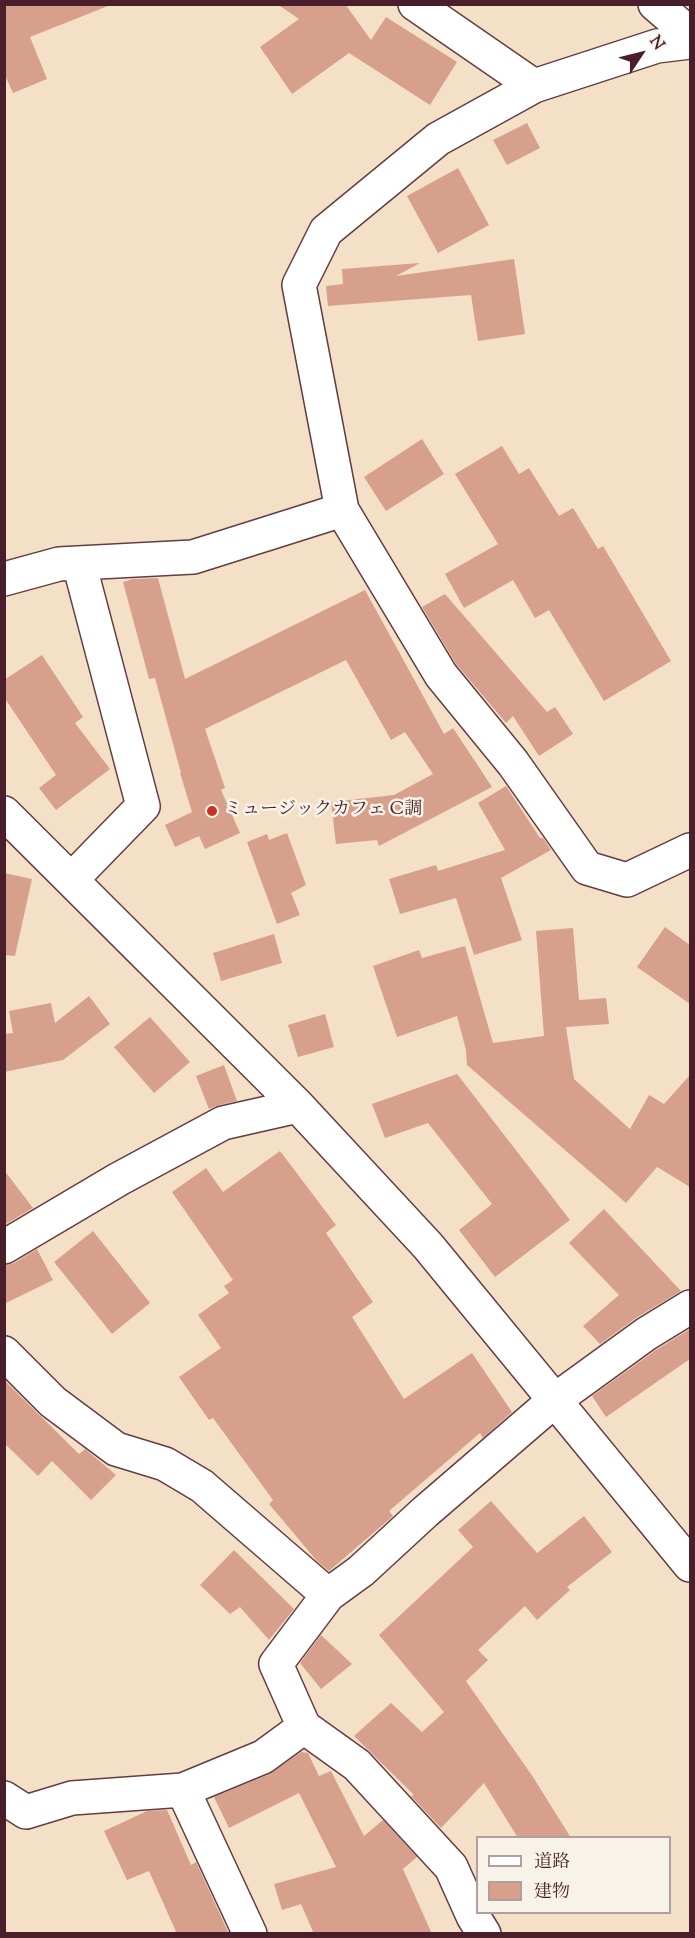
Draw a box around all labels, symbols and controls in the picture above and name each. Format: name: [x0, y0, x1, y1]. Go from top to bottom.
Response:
north arrow: [611, 24, 671, 84]
text: N: [643, 32, 669, 55]
place label: ミュージックカフェ C調: [224, 800, 422, 822]
marker: ミュージックカフェ C調: [205, 804, 219, 818]
legend: [476, 1836, 671, 1914]
text: 道路: [534, 1850, 570, 1876]
text: 建物: [534, 1880, 570, 1906]

